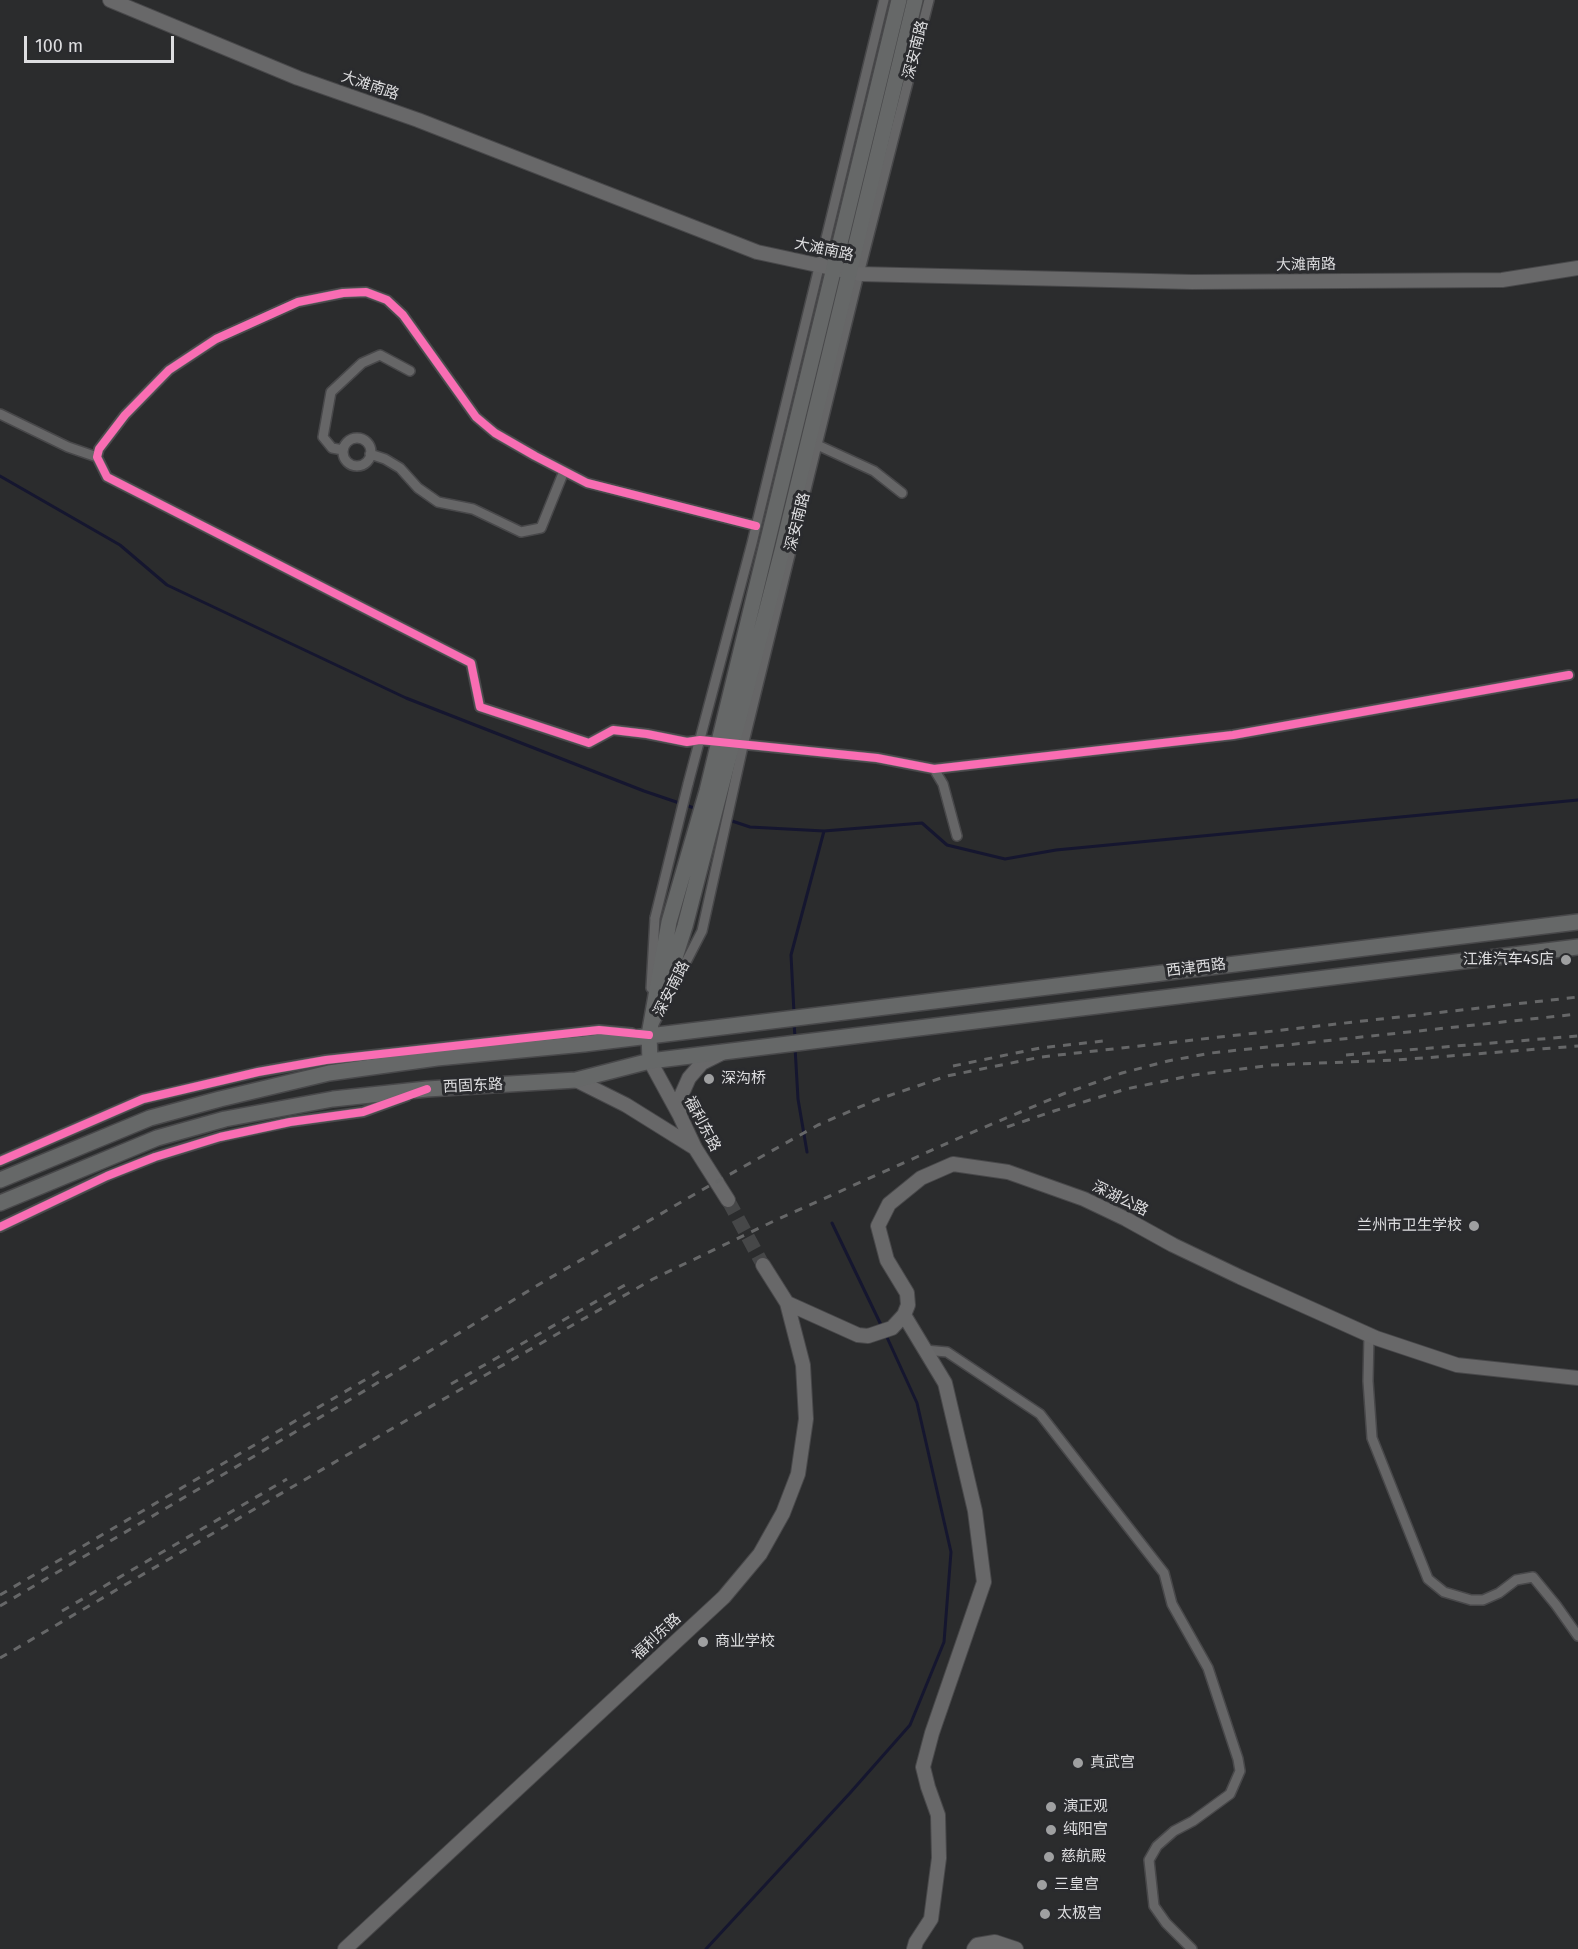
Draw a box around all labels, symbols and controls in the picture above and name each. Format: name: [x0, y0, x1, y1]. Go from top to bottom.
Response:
street label: 深安南路: [900, 19, 932, 81]
scale bar: [27, 24, 177, 62]
text: 100 m: [35, 35, 83, 57]
street label: 大滩南路: [339, 68, 401, 104]
street label: 大滩南路: [793, 235, 855, 265]
street label: 大滩南路: [1276, 255, 1336, 275]
street label: 深安南路: [782, 491, 814, 553]
place label: 江淮汽车4S店: [1463, 951, 1554, 969]
marker: 江淮汽车4S店: [1559, 953, 1573, 967]
street label: 西津西路: [1165, 955, 1227, 981]
street label: 深安南路: [650, 958, 694, 1020]
place label: 深沟桥: [721, 1070, 766, 1088]
marker: 深沟桥: [702, 1072, 716, 1086]
street label: 西固东路: [443, 1075, 503, 1097]
street label: 福利东路: [680, 1093, 724, 1155]
street label: 深湖公路: [1089, 1178, 1151, 1220]
place label: 兰州市卫生学校: [1357, 1217, 1462, 1235]
marker: 兰州市卫生学校: [1467, 1219, 1481, 1233]
street label: 福利东路: [629, 1610, 685, 1664]
place label: 商业学校: [715, 1633, 775, 1651]
marker: 商业学校: [696, 1635, 710, 1649]
place label: 真武宫: [1090, 1754, 1135, 1772]
marker: 真武宫: [1071, 1756, 1085, 1770]
place label: 演正观: [1063, 1798, 1108, 1816]
marker: 演正观: [1044, 1800, 1058, 1814]
place label: 纯阳宫: [1063, 1821, 1108, 1839]
marker: 纯阳宫: [1044, 1823, 1058, 1837]
place label: 慈航殿: [1061, 1848, 1106, 1866]
marker: 慈航殿: [1042, 1850, 1056, 1864]
place label: 三皇宫: [1054, 1876, 1099, 1894]
marker: 三皇宫: [1035, 1878, 1049, 1892]
place label: 太极宫: [1057, 1905, 1102, 1923]
marker: 太极宫: [1038, 1907, 1052, 1921]

